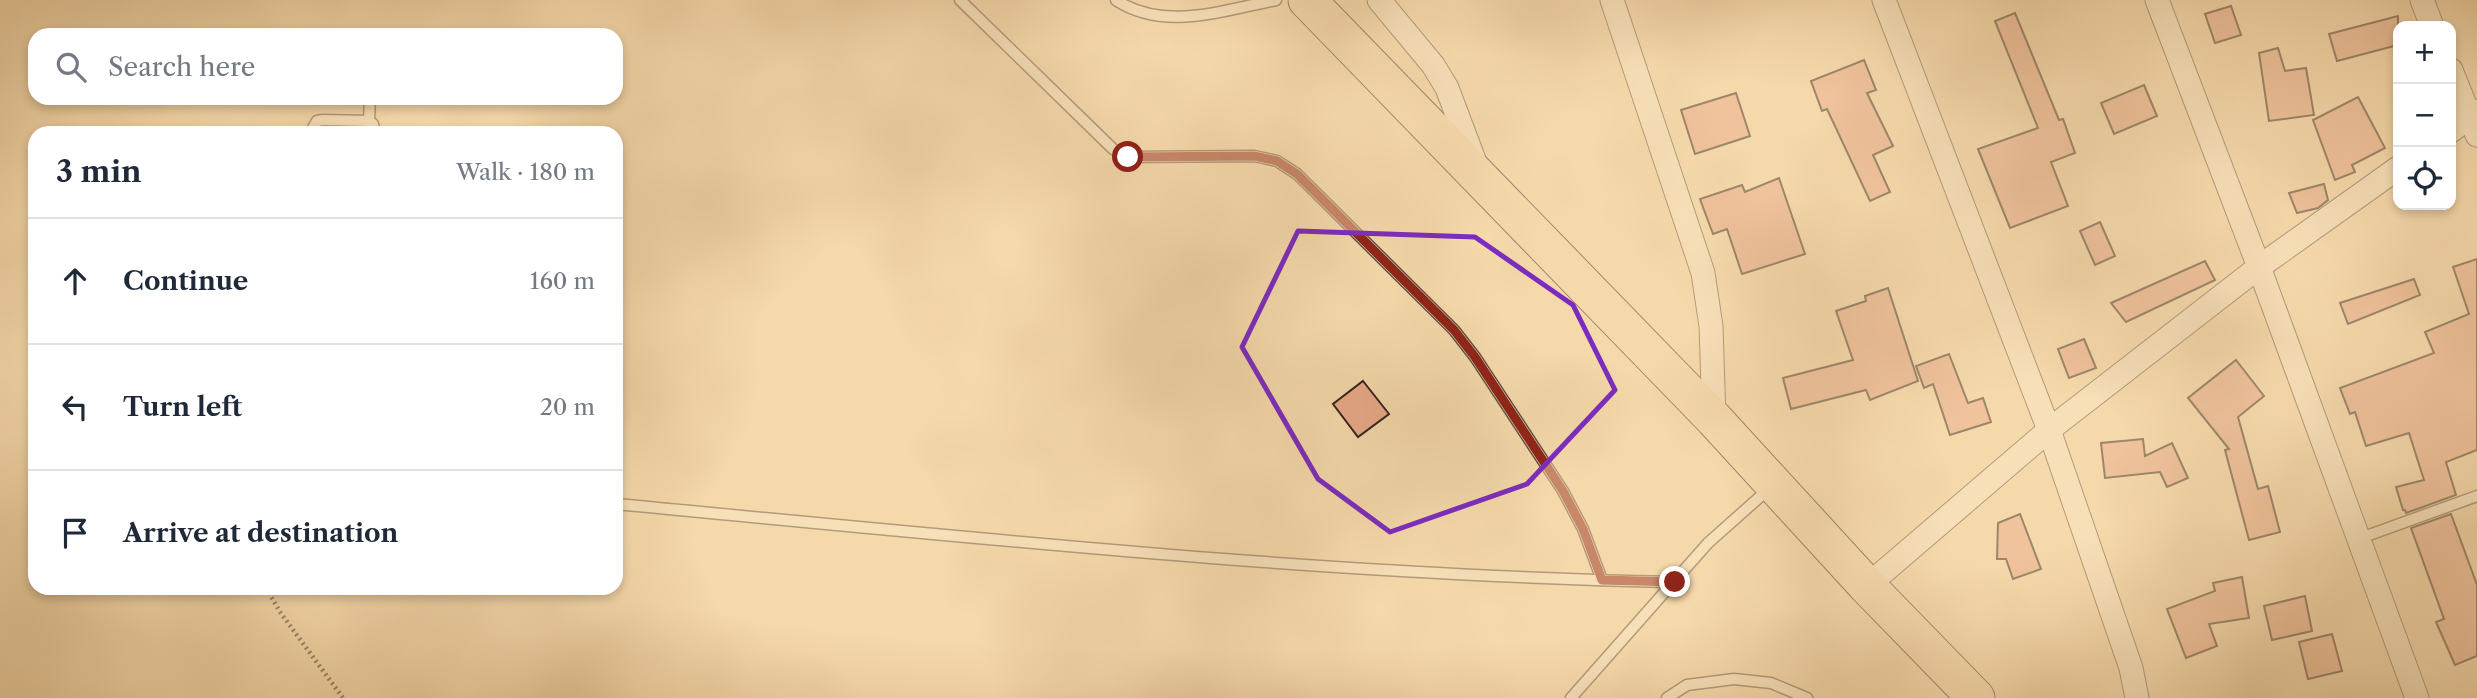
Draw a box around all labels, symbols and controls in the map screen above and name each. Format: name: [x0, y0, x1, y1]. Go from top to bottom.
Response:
map controls: [2393, 21, 2456, 210]
button: +: [2393, 21, 2456, 84]
search box: [28, 28, 623, 105]
icon: search: [52, 48, 90, 86]
text: Search here: [108, 51, 255, 83]
button: −: [2393, 84, 2456, 147]
route start: [1112, 141, 1143, 172]
button: locate: [2393, 147, 2456, 210]
text: 3 min: [56, 153, 142, 190]
text: Walk · 180 m: [456, 158, 595, 186]
icon: ahead: [56, 262, 94, 300]
text: Continue: [123, 265, 248, 297]
text: 160 m: [530, 267, 595, 295]
icon: left: [56, 388, 94, 426]
text: Turn left: [123, 391, 242, 423]
text: 20 m: [540, 393, 595, 421]
icon: arrive: [56, 514, 94, 552]
text: Arrive at destination: [123, 517, 398, 549]
route end: [1659, 566, 1690, 597]

